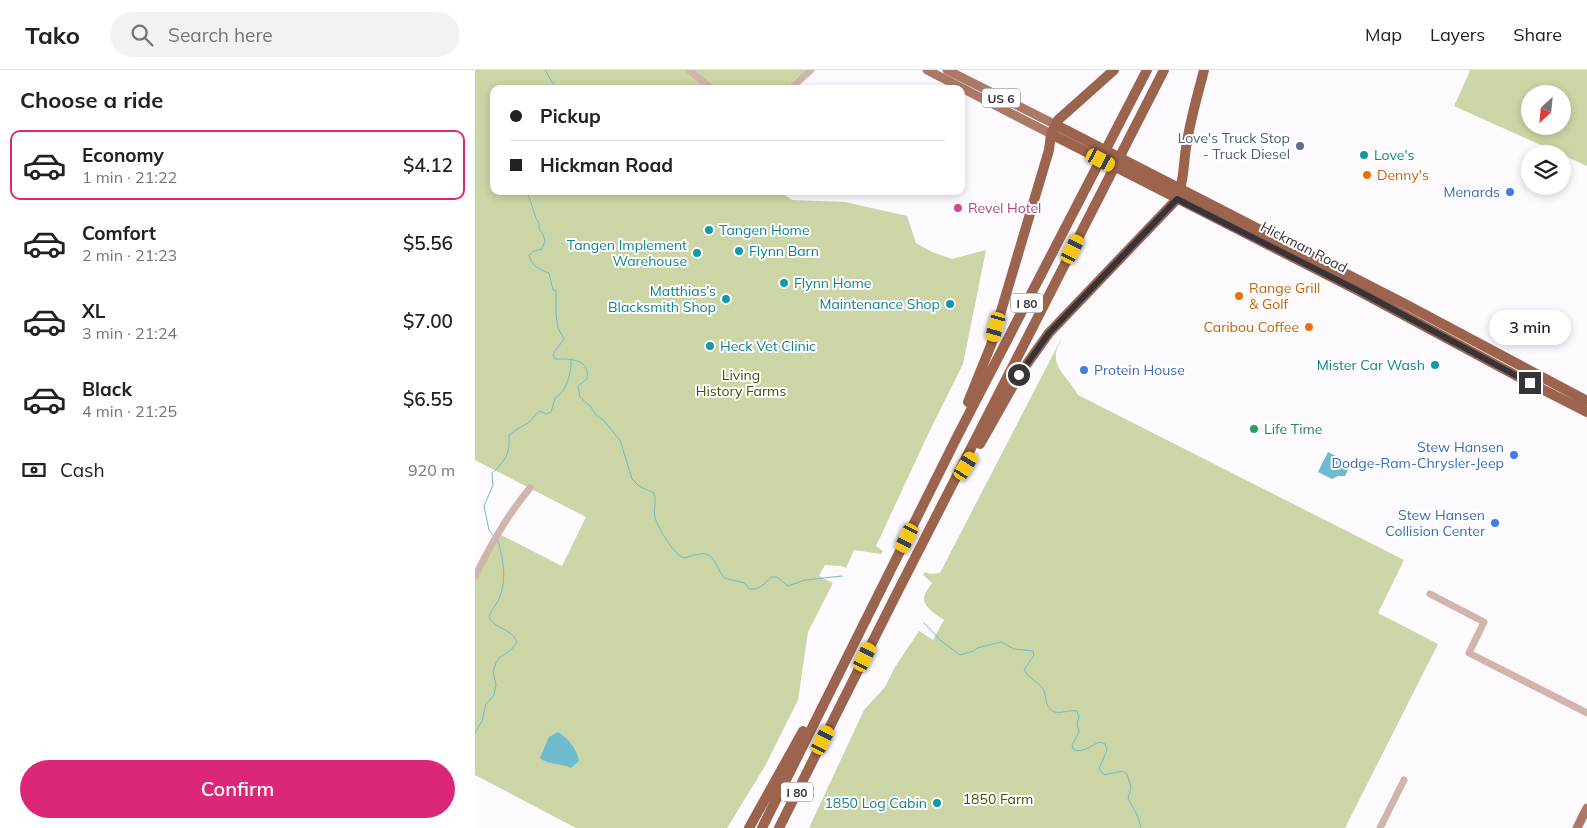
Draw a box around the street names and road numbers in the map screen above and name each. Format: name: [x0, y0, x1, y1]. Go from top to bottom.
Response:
road number: US 6: [982, 88, 1020, 108]
street label: Hickman Road: [1258, 217, 1350, 277]
road number: I 80: [1011, 294, 1043, 312]
road number: I 80: [781, 782, 813, 802]

